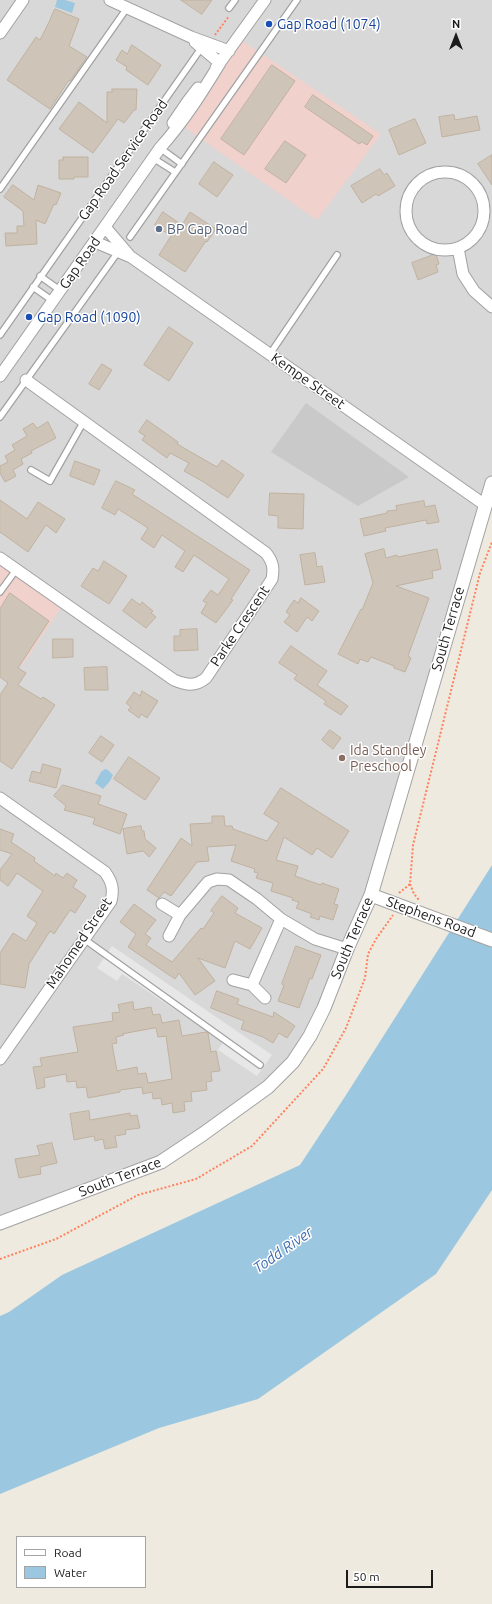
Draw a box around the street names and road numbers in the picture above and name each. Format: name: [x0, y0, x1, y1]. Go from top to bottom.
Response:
street label: Gap Road Service Road: [75, 96, 171, 224]
street label: Gap Road: [56, 234, 104, 292]
street label: Kempe Street: [268, 349, 348, 413]
street label: Parke Crescent: [207, 582, 273, 670]
street label: South Terrace: [428, 585, 468, 673]
street label: Stephens Road: [384, 893, 478, 941]
street label: Mahomed Street: [42, 894, 116, 992]
street label: South Terrace: [327, 895, 377, 981]
street label: South Terrace: [76, 1154, 164, 1200]

